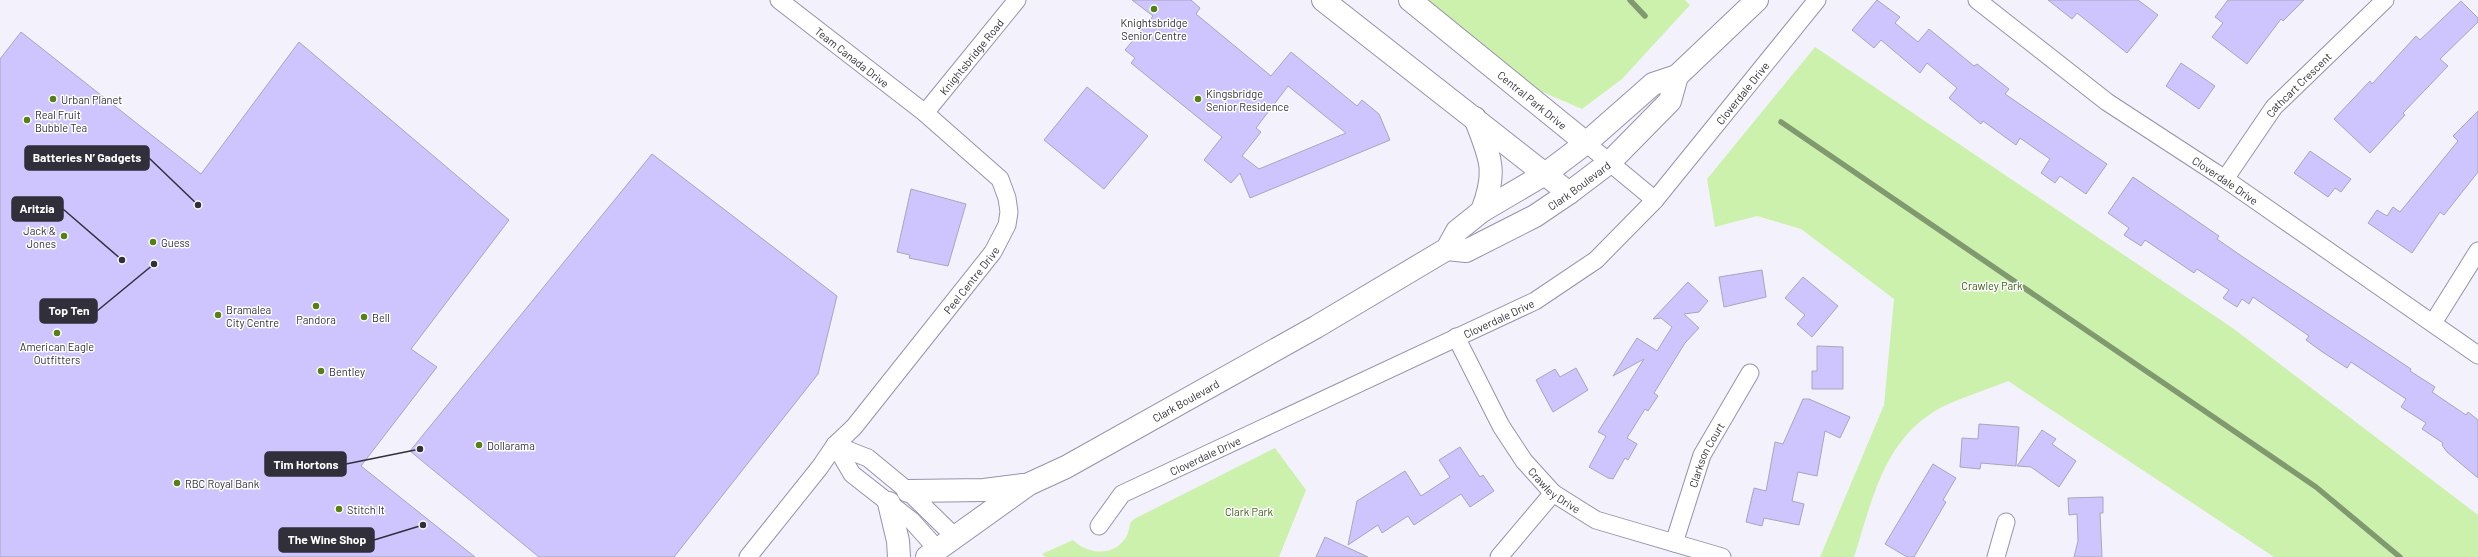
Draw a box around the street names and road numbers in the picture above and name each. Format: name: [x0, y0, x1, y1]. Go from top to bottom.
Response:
street label: Knightsbridge Road: [936, 16, 1006, 97]
street label: Team Canada Drive: [812, 24, 892, 90]
street label: Cathcart Crescent: [2263, 49, 2334, 119]
street label: Cloverdale Drive: [1713, 59, 1771, 127]
street label: Central Park Drive: [1495, 68, 1570, 132]
street label: Cloverdale Drive: [2190, 153, 2261, 207]
street label: Clark Boulevard: [1545, 158, 1613, 212]
street label: Peel Centre Drive: [940, 244, 1001, 316]
street label: Cloverdale Drive: [1461, 296, 1536, 340]
street label: Clark Boulevard: [1150, 376, 1221, 424]
street label: Clarkson Court: [1686, 420, 1726, 489]
street label: Cloverdale Drive: [1167, 433, 1243, 477]
street label: Crawley Drive: [1526, 464, 1583, 515]

